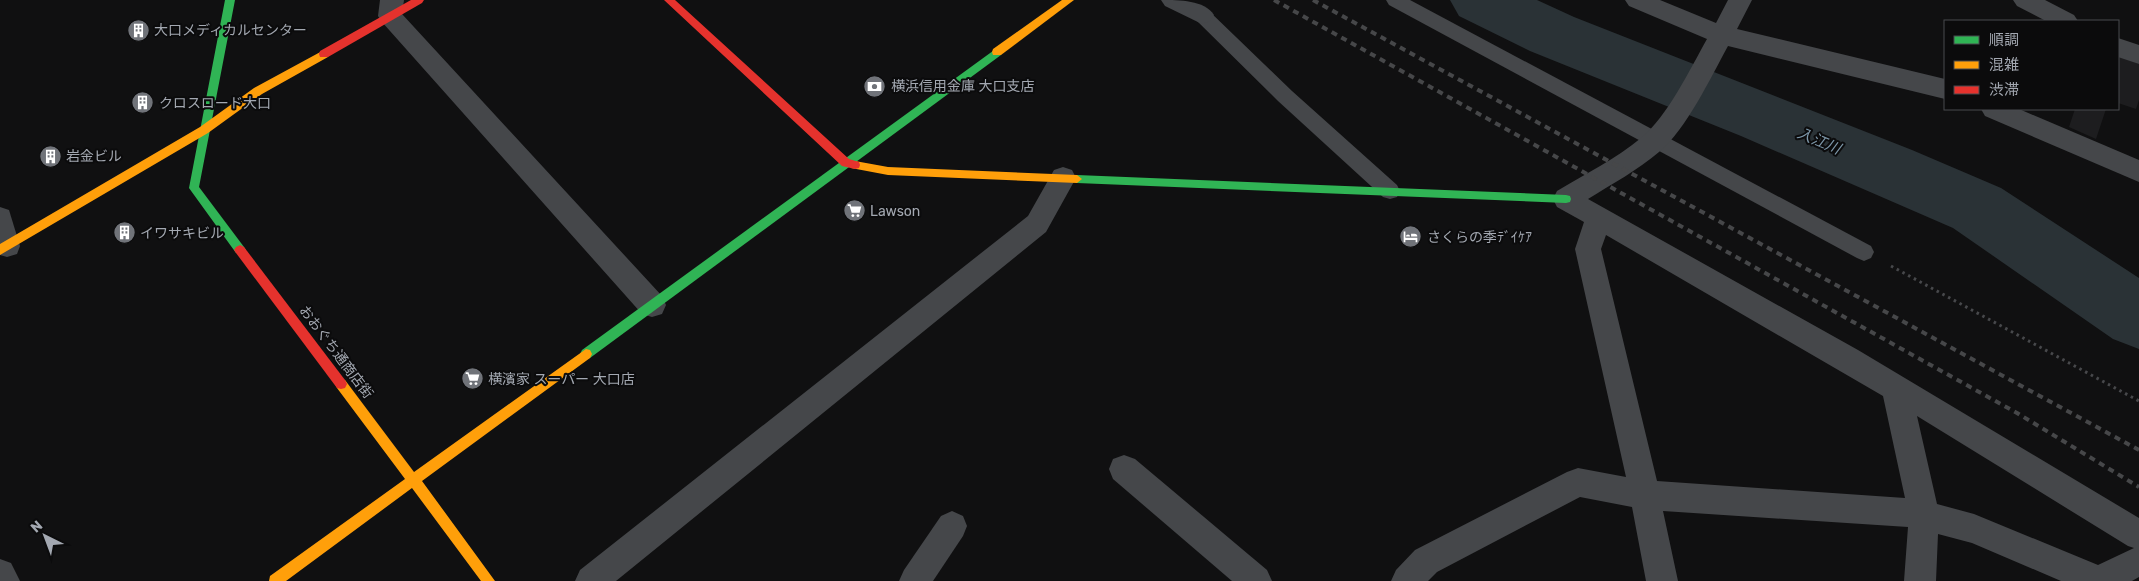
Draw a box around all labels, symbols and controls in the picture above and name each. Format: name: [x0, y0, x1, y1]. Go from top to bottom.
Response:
building icon: 大口メディカルセンター: [126, 18, 150, 42]
legend: [1944, 20, 2119, 110]
place label: 大口メディカルセンター: [154, 22, 307, 39]
text: 順調: [1989, 31, 2019, 49]
text: 混雑: [1989, 56, 2019, 74]
bank icon: 横浜信用金庫 大口支店: [863, 74, 887, 98]
place label: 横浜信用金庫 大口支店: [891, 78, 1034, 95]
text: 渋滞: [1989, 81, 2019, 99]
building icon: クロスロード大口: [131, 91, 155, 115]
place label: クロスロード大口: [159, 95, 271, 112]
water label: 入江川: [1795, 124, 1845, 159]
building icon: 岩金ビル: [38, 144, 62, 168]
place label: 岩金ビル: [66, 148, 122, 165]
supermarket icon: Lawson: [842, 199, 866, 223]
place label: Lawson: [870, 203, 920, 220]
building icon: イワサキビル: [112, 221, 136, 245]
place label: イワサキビル: [140, 225, 224, 242]
hotel icon: さくらの季ﾃﾞｲｹｱ: [1399, 225, 1423, 249]
place label: さくらの季ﾃﾞｲｹｱ: [1427, 229, 1532, 246]
street label: おおぐち通商店街: [296, 302, 376, 402]
supermarket icon: 横濱家 スーパー 大口店: [460, 367, 484, 391]
place label: 横濱家 スーパー 大口店: [488, 371, 635, 388]
north arrow: [20, 511, 70, 561]
text: N: [27, 517, 46, 536]

